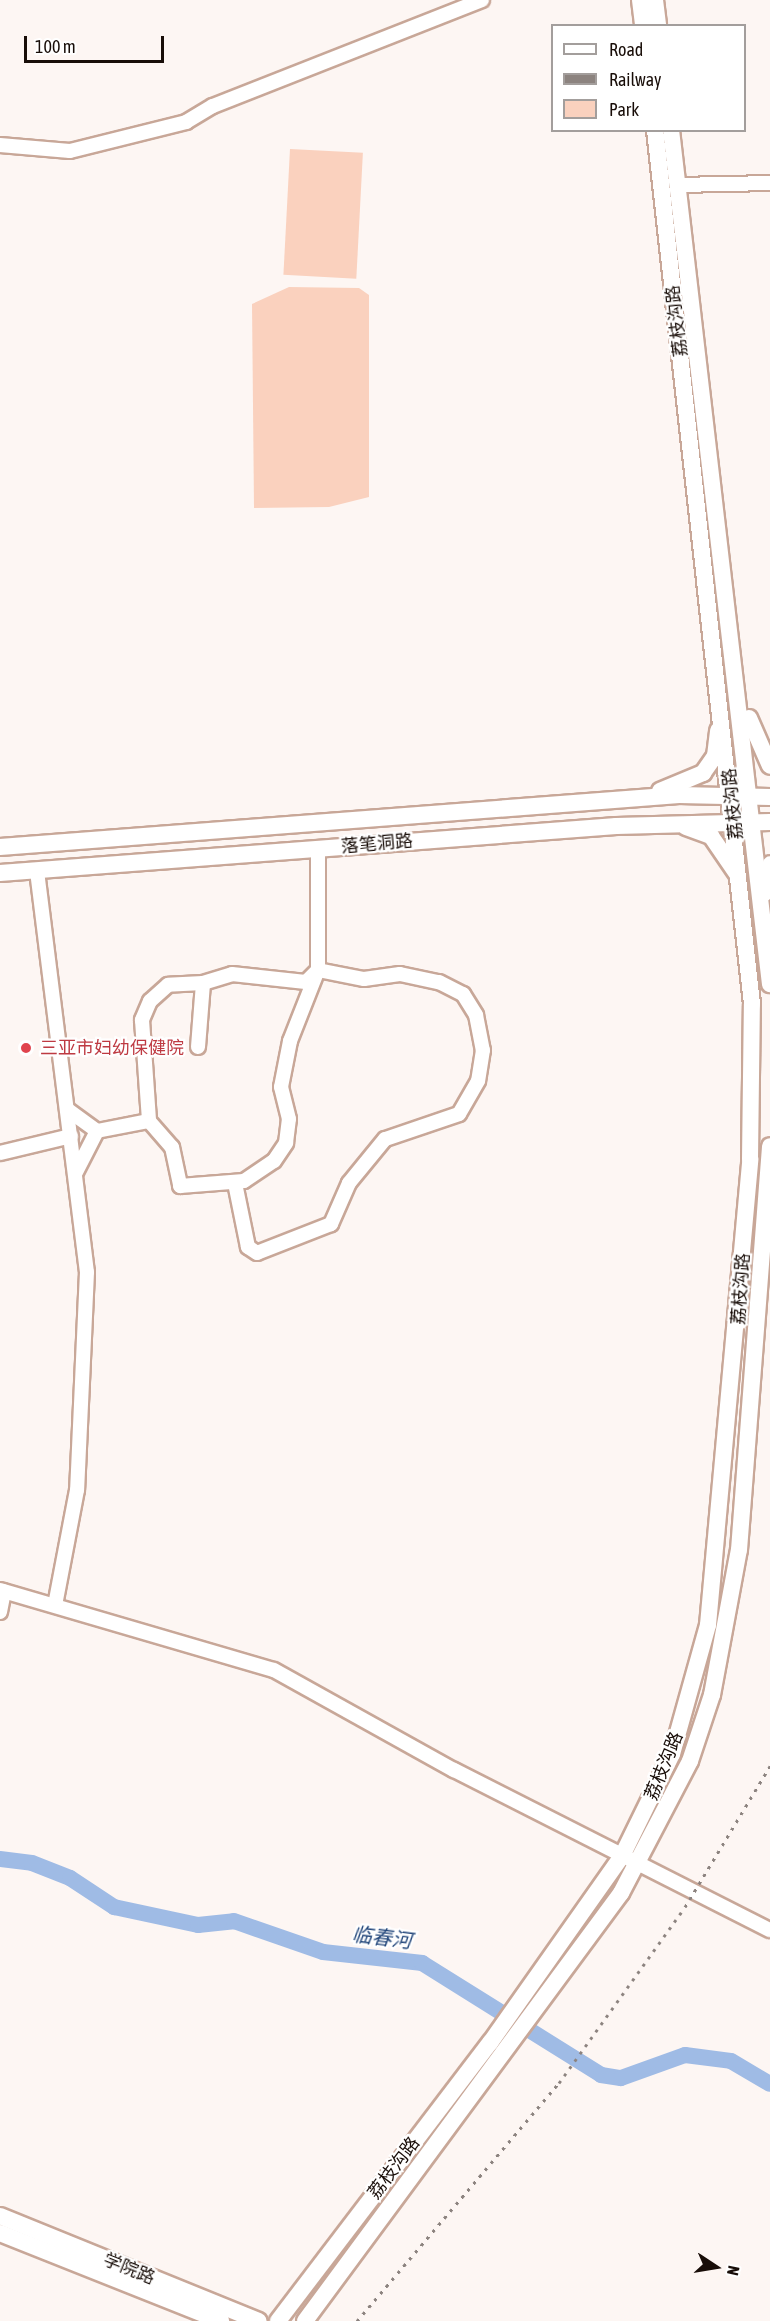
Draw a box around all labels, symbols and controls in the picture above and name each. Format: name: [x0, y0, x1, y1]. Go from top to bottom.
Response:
scale bar: [27, 24, 166, 62]
legend: [551, 24, 746, 132]
text: 100 m: [35, 36, 76, 57]
text: Road: [609, 39, 643, 60]
text: Railway: [609, 69, 661, 90]
text: Park: [609, 99, 639, 120]
street label: 荔枝沟路: [662, 284, 692, 358]
street label: 荔枝沟路: [718, 767, 748, 841]
street label: 落笔洞路: [340, 830, 414, 858]
place label: 三亚市妇幼保健院: [40, 1037, 184, 1059]
marker: 三亚市妇幼保健院: [17, 1039, 35, 1057]
street label: 荔枝沟路: [728, 1252, 754, 1326]
street label: 荔枝沟路: [641, 1729, 687, 1803]
water label: 临春河: [351, 1921, 413, 1953]
street label: 荔枝沟路: [364, 2133, 424, 2203]
north arrow: [686, 2237, 746, 2297]
street label: 学院路: [100, 2249, 158, 2289]
text: N: [724, 2264, 743, 2277]

